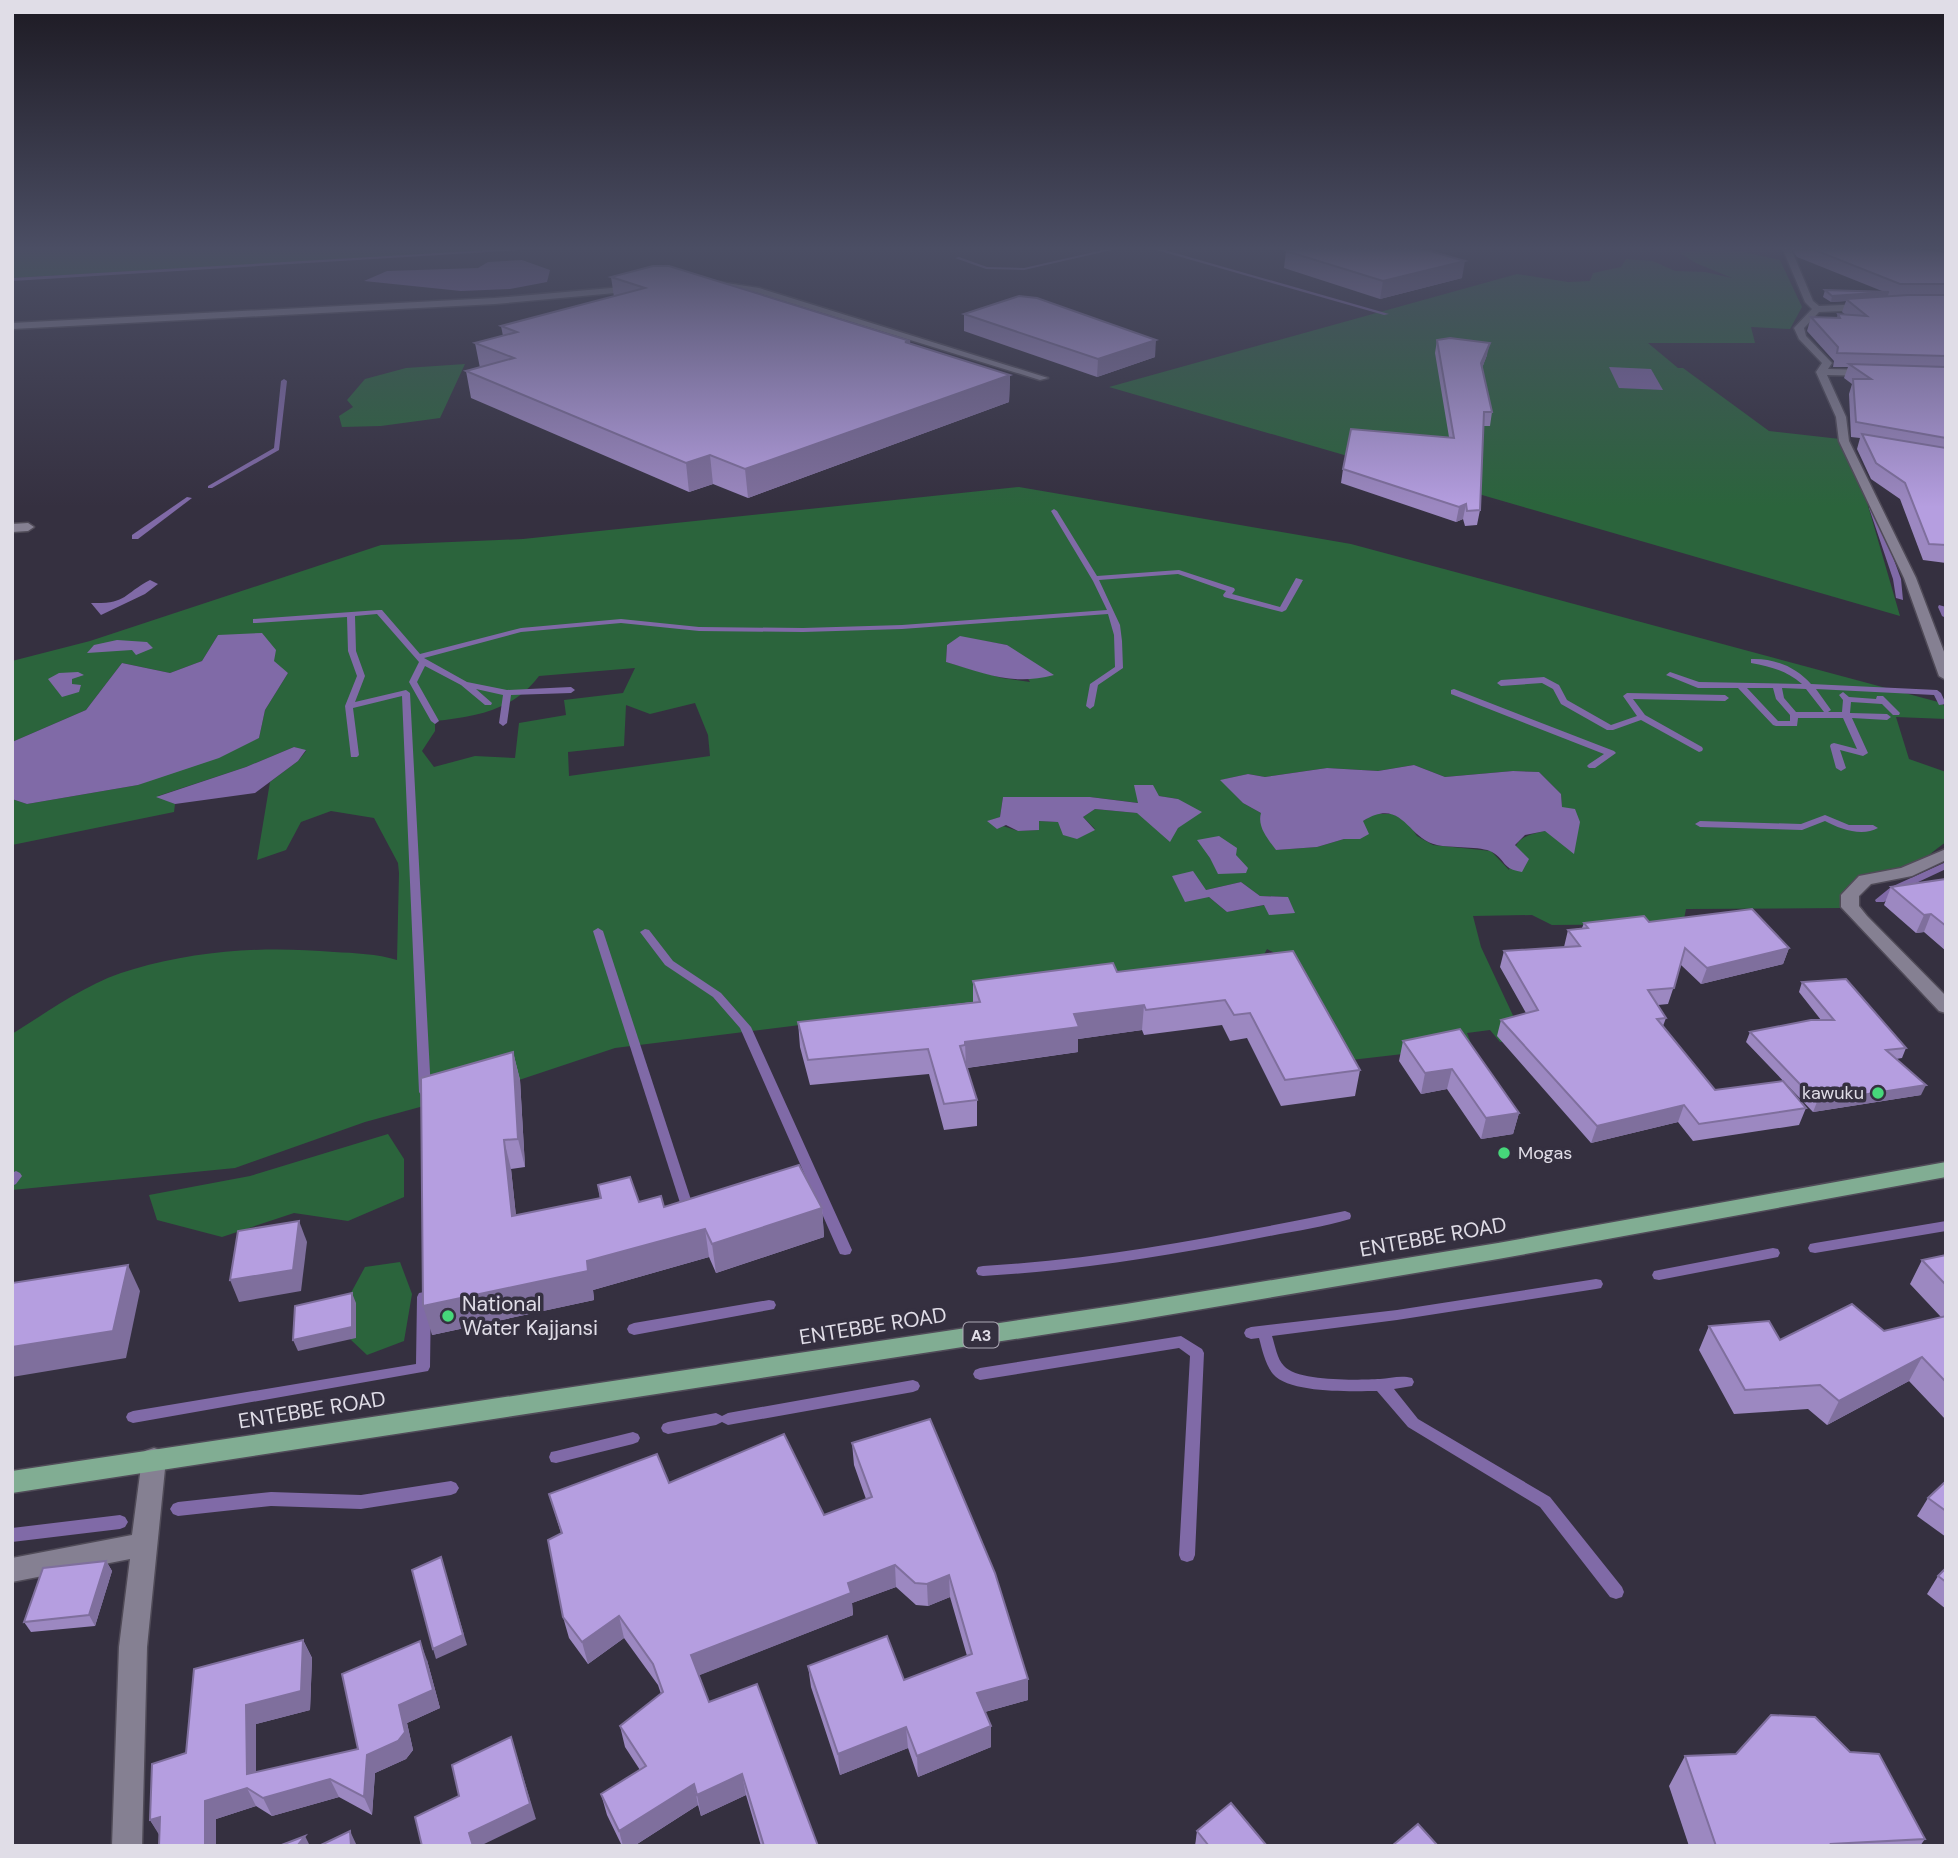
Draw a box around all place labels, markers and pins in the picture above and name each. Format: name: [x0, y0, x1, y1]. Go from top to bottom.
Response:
place label: kawuku: [1802, 1081, 1864, 1105]
marker: kawuku: [1870, 1085, 1886, 1101]
place label: Mogas: [1518, 1141, 1572, 1165]
marker: Mogas: [1496, 1145, 1512, 1161]
place label: National Water Kajjansi: [462, 1290, 598, 1342]
marker: National Water Kajjansi: [440, 1308, 456, 1324]

